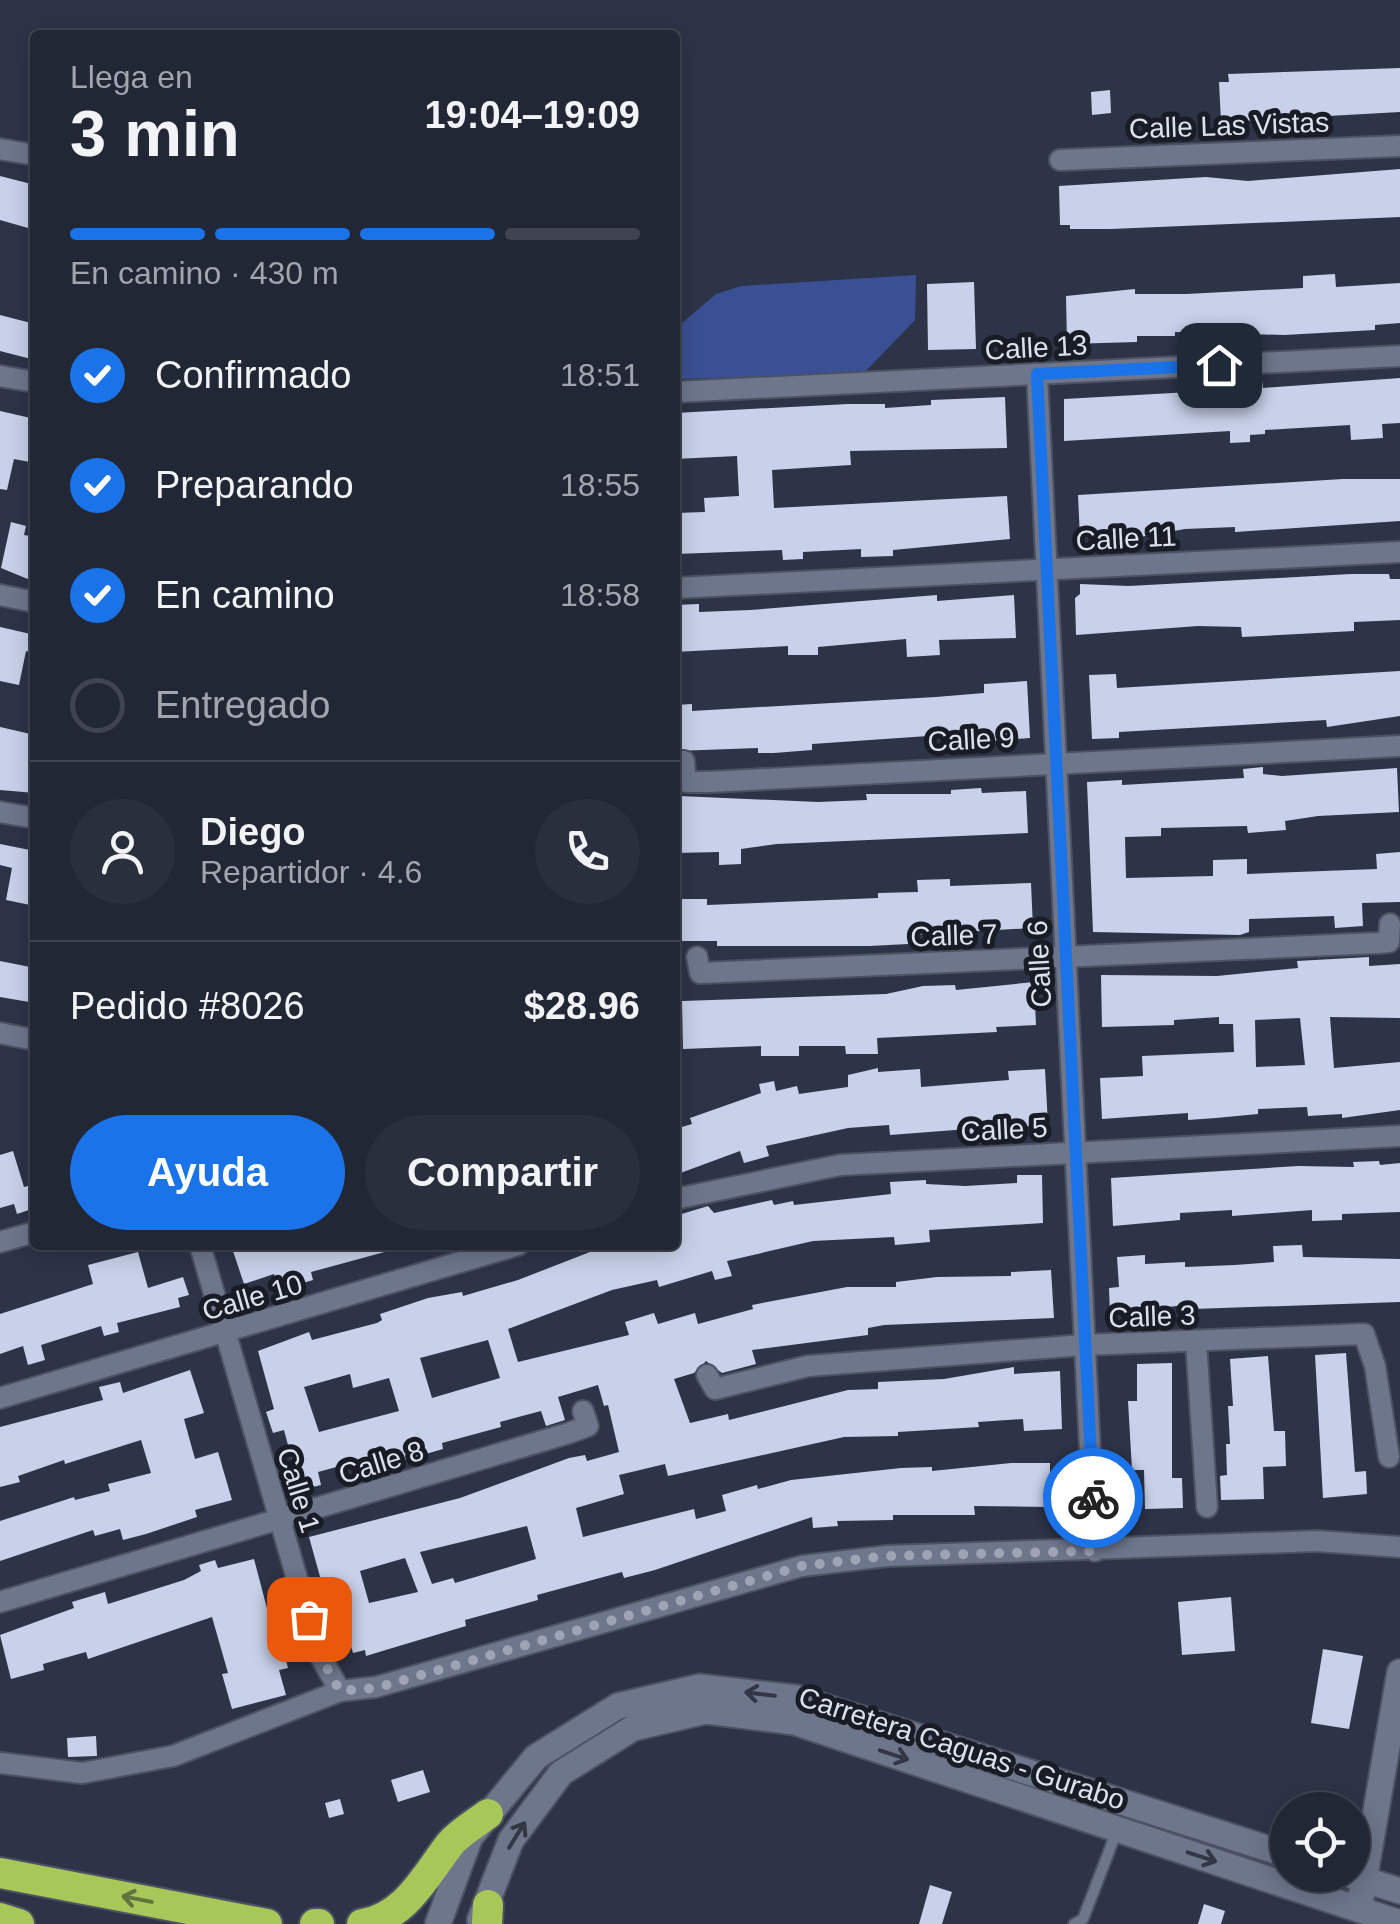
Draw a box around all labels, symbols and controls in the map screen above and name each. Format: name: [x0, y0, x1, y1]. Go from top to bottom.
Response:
text: Llega en: [70, 59, 193, 95]
text: 19:04–19:09: [424, 94, 640, 136]
text: 3 min: [70, 97, 240, 170]
street label: Calle Las Vistas: [1128, 107, 1330, 144]
text: En camino · 430 m: [70, 255, 339, 291]
pin: [1177, 323, 1262, 408]
street label: Calle 13: [984, 329, 1088, 366]
icon: home: [1192, 338, 1247, 393]
icon: check: [70, 348, 125, 403]
text: Confirmado: [155, 354, 351, 396]
text: 18:51: [560, 357, 640, 393]
icon: check: [70, 458, 125, 513]
text: Preparando: [155, 464, 354, 506]
text: 18:55: [560, 467, 640, 503]
street label: Calle 11: [1075, 520, 1177, 557]
icon: check: [70, 568, 125, 623]
text: En camino: [155, 574, 335, 616]
text: 18:58: [560, 577, 640, 613]
text: Entregado: [155, 684, 330, 726]
street label: Calle 9: [927, 722, 1015, 757]
button: person: [70, 799, 175, 904]
button: phone: [535, 799, 640, 904]
text: Diego: [200, 811, 306, 853]
text: Repartidor · 4.6: [200, 854, 422, 890]
street label: Calle 7: [910, 918, 998, 953]
street label: Calle 6: [1022, 920, 1057, 1008]
text: Pedido #8026: [70, 985, 305, 1027]
text: $28.96: [524, 985, 640, 1027]
street label: Calle 5: [960, 1112, 1048, 1147]
button: Ayuda: [70, 1115, 345, 1230]
button: Compartir: [365, 1115, 640, 1230]
street label: Calle 10: [198, 1268, 306, 1327]
street label: Calle 3: [1108, 1299, 1196, 1334]
street label: Calle 8: [335, 1435, 427, 1490]
street label: Calle 1: [271, 1444, 326, 1536]
courier: [1043, 1448, 1143, 1548]
icon: bike: [1066, 1471, 1121, 1526]
pin: [267, 1577, 352, 1662]
icon: bag: [282, 1592, 337, 1647]
street label: Carretera Caguas - Gurabo: [795, 1681, 1129, 1816]
one-way arrow: [744, 1684, 776, 1703]
one-way arrow: [877, 1747, 909, 1765]
map controls: [1270, 1792, 1370, 1892]
button: locate: [1270, 1792, 1370, 1892]
one-way arrow: [506, 1822, 527, 1850]
one-way arrow: [1186, 1850, 1217, 1868]
one-way arrow: [121, 1889, 153, 1908]

